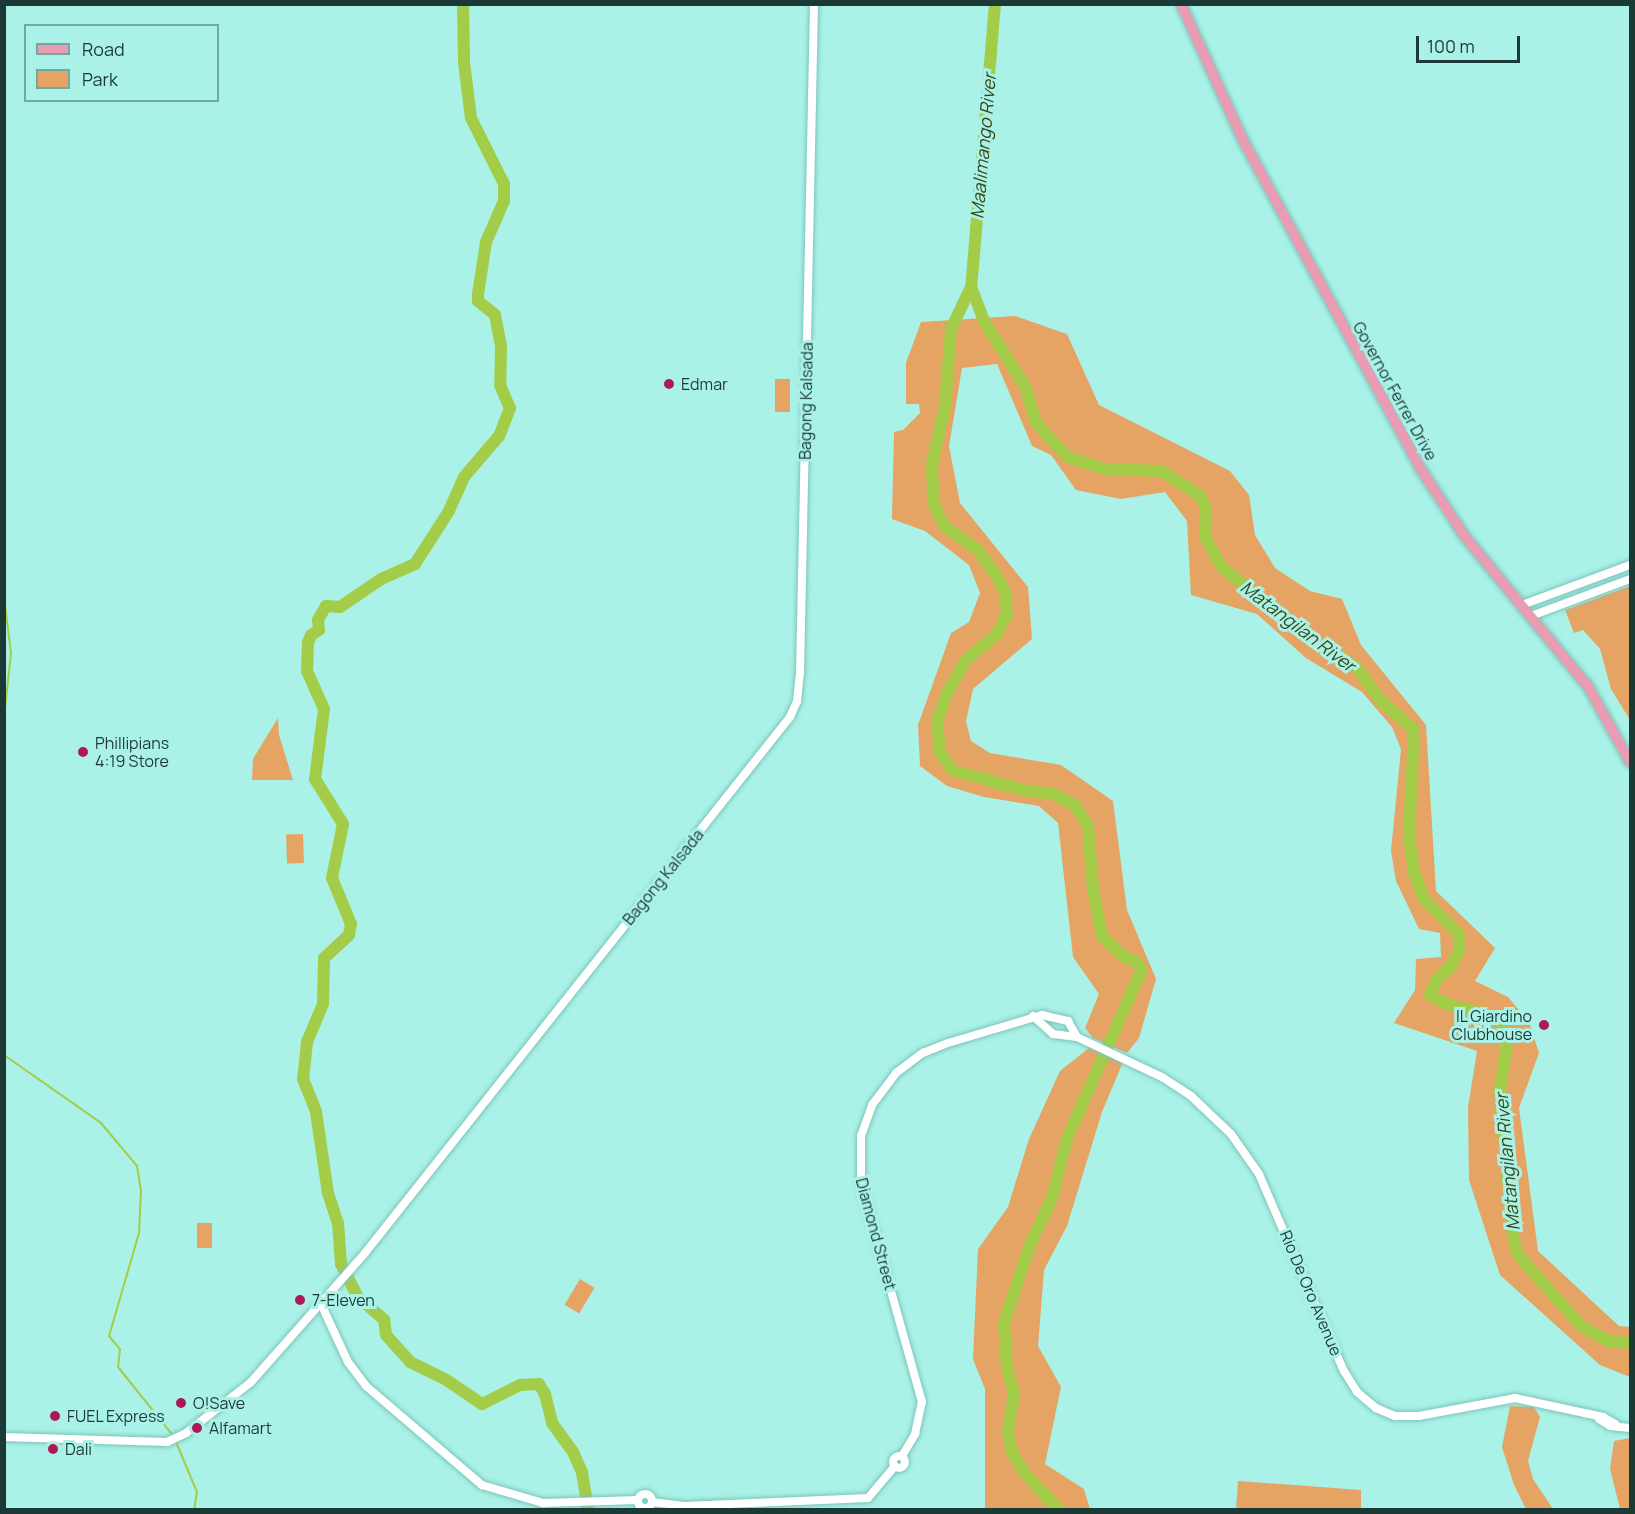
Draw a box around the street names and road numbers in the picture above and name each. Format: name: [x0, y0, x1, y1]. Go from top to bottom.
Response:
street label: Governor Ferrer Drive: [1349, 318, 1441, 464]
street label: Bagong Kalsada: [795, 342, 817, 460]
street label: Bagong Kalsada: [619, 825, 707, 929]
street label: Diamond Street: [852, 1176, 900, 1292]
street label: Rio De Oro Avenue: [1276, 1227, 1346, 1359]

